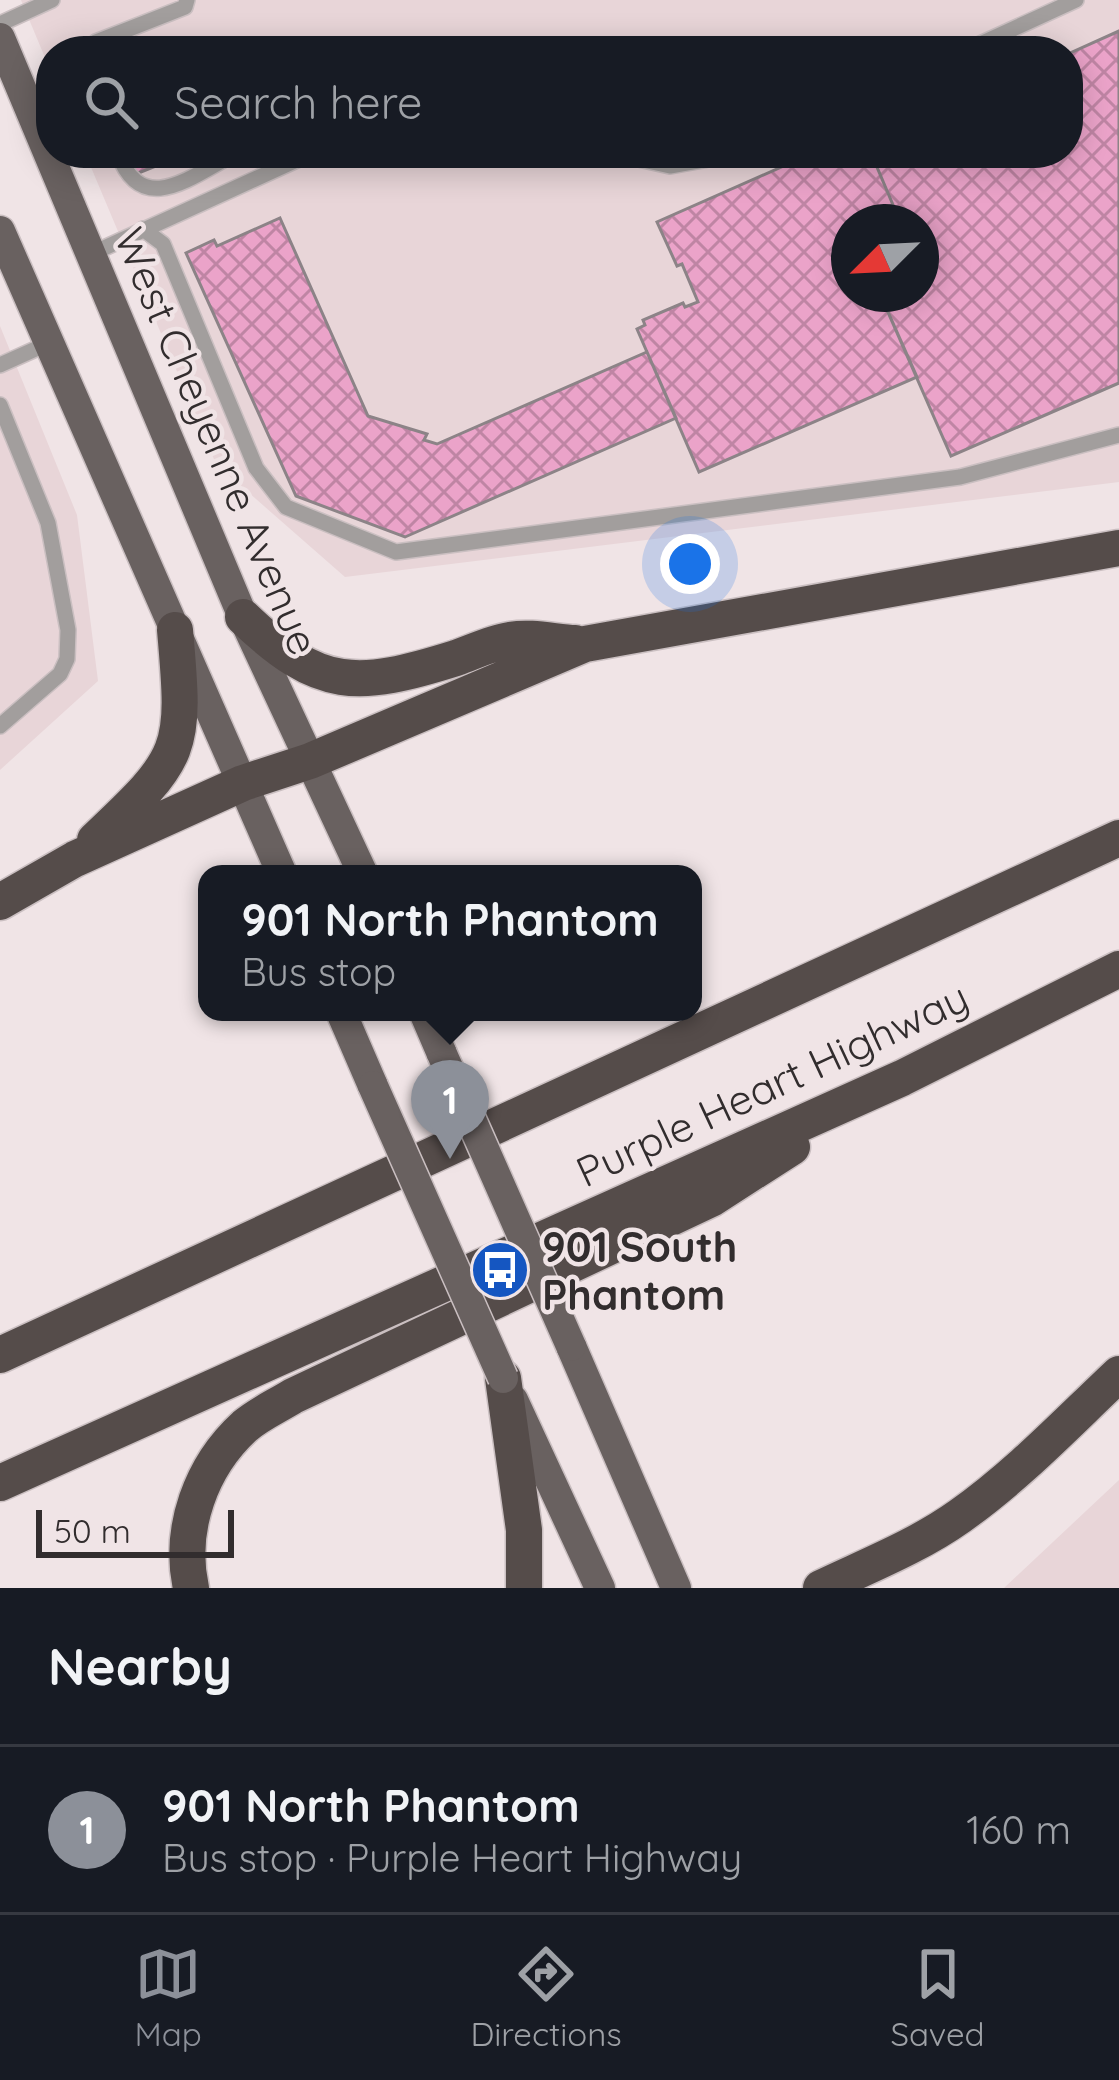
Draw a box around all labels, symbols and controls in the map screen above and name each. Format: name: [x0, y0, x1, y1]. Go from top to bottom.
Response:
search box: [36, 36, 1083, 168]
icon: search: [78, 69, 144, 135]
text: Search here: [174, 74, 422, 130]
north arrow: [831, 204, 939, 312]
street label: West Cheyenne Avenue: [103, 220, 331, 662]
your location: [660, 534, 720, 594]
popup: [198, 865, 702, 1021]
text: 901 North Phantom: [241, 891, 659, 947]
text: Bus stop: [241, 947, 396, 996]
street label: Purple Heart Highway: [567, 970, 977, 1198]
pin: 1: [411, 1060, 489, 1159]
place label: 901 South Phantom: [542, 1220, 737, 1321]
bus stop icon: 901 South Phantom: [469, 1239, 531, 1301]
scale bar: [36, 1504, 234, 1557]
text: 50 m: [54, 1510, 131, 1551]
text: Nearby: [48, 1634, 232, 1698]
text: 901 North Phantom: [162, 1777, 580, 1833]
text: 1: [79, 1805, 95, 1854]
text: 160 m: [966, 1805, 1071, 1854]
text: Bus stop · Purple Heart Highway: [162, 1833, 742, 1882]
tab: Map: [134, 1941, 202, 2054]
tab: Directions: [470, 1941, 622, 2054]
tab: Saved: [891, 1941, 985, 2054]

